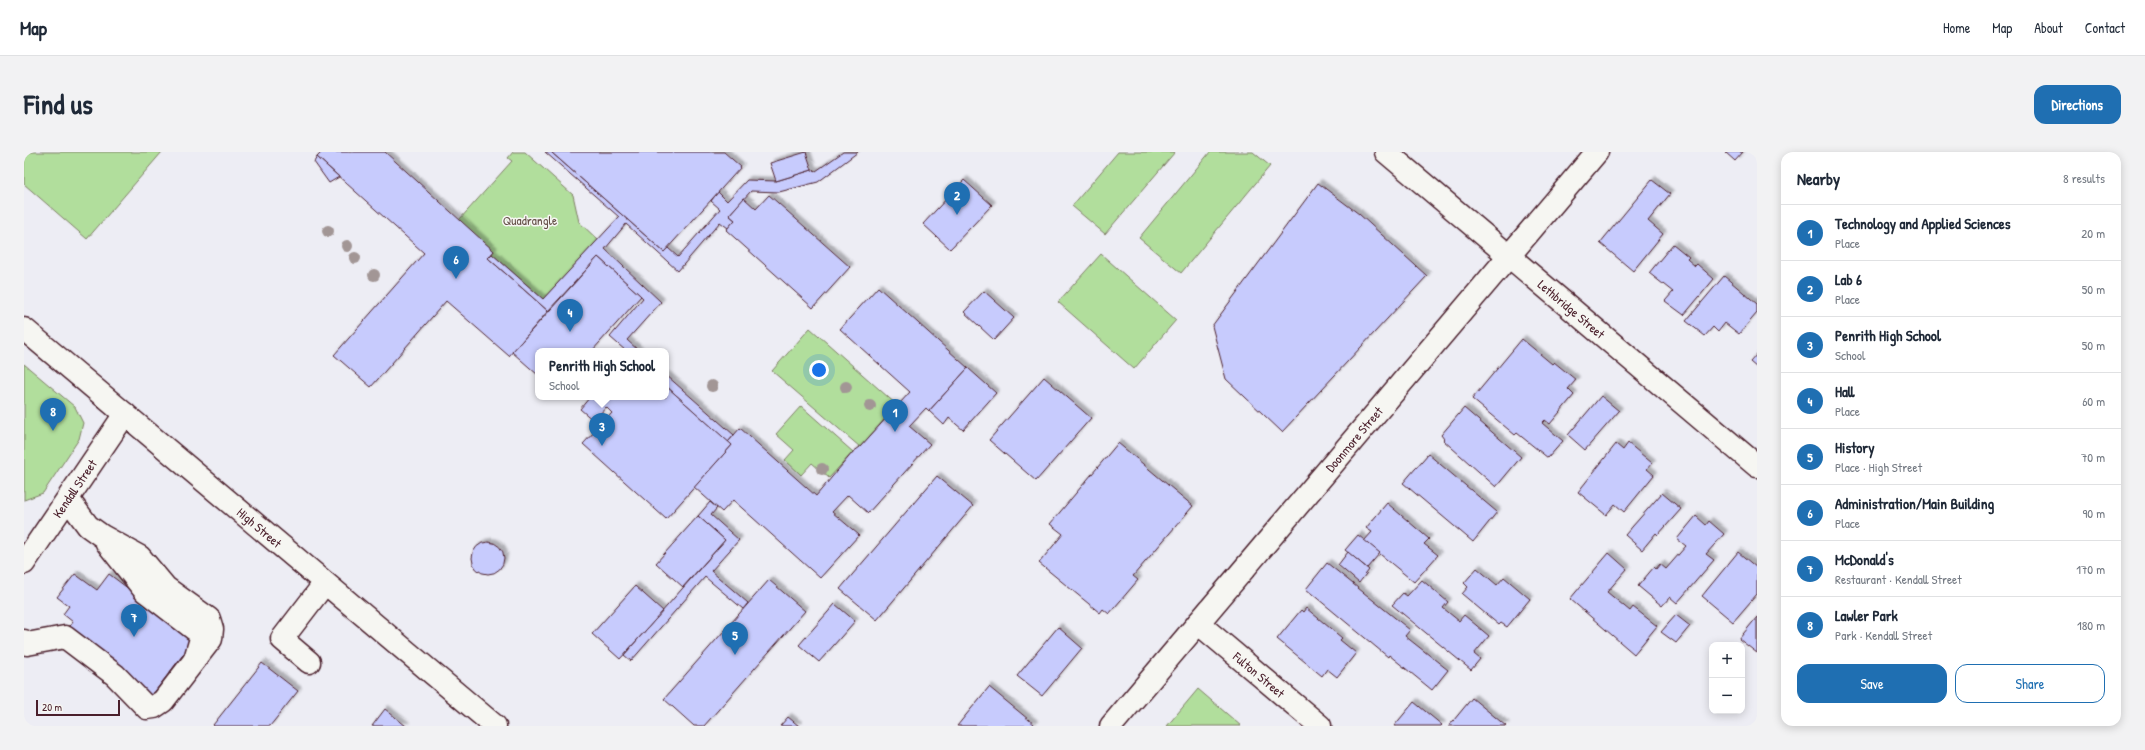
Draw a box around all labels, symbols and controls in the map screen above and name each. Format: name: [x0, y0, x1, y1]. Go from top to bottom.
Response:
text: Map: [20, 15, 47, 41]
text: Home: [1943, 18, 1970, 37]
text: Map: [1992, 18, 2012, 37]
text: About: [2034, 18, 2063, 37]
text: Contact: [2085, 18, 2125, 37]
text: Find us: [24, 85, 93, 123]
button: Directions: [2034, 85, 2121, 124]
text: Nearby: [1797, 167, 1840, 190]
text: 8 results: [2063, 169, 2105, 187]
pin: 2: [944, 182, 970, 215]
park label: Quadrangle: [503, 211, 557, 229]
text: Technology and Applied Sciences: [1835, 213, 2011, 234]
text: 1: [1808, 224, 1812, 242]
text: 20 m: [2081, 224, 2105, 242]
text: Place: [1835, 234, 1860, 252]
pin: 6: [443, 246, 469, 279]
text: Lab 6: [1835, 269, 1862, 290]
street label: Lethbridge Street: [1534, 275, 1609, 343]
text: 2: [1807, 280, 1813, 298]
text: 50 m: [2082, 280, 2105, 298]
text: Place: [1835, 290, 1860, 308]
pin: 4: [557, 299, 583, 332]
text: Penrith High School: [1835, 325, 1941, 346]
text: 3: [1807, 336, 1813, 354]
text: 50 m: [2082, 336, 2105, 354]
text: School: [1835, 346, 1865, 364]
popup: [535, 348, 669, 400]
text: Penrith High School: [549, 355, 655, 376]
your location: [809, 360, 829, 380]
text: School: [549, 376, 579, 394]
text: Hall: [1835, 381, 1854, 402]
text: 4: [1808, 392, 1812, 410]
text: 60 m: [2082, 392, 2105, 410]
pin: 8: [40, 398, 66, 431]
pin: 1: [882, 399, 908, 432]
street label: Doonmore Street: [1321, 402, 1387, 475]
text: Place: [1835, 402, 1860, 420]
pin: 3: [589, 413, 615, 446]
text: History: [1835, 437, 1874, 458]
text: 5: [1807, 448, 1813, 466]
text: 70 m: [2081, 448, 2105, 466]
street label: Kendall Street: [48, 455, 101, 521]
text: Place · High Street: [1835, 458, 1922, 476]
text: Administration/Main Building: [1835, 493, 1994, 514]
street label: High Street: [233, 503, 286, 552]
text: 6: [1807, 504, 1813, 522]
text: 90 m: [2083, 504, 2105, 522]
text: Place: [1835, 514, 1860, 532]
text: McDonald's: [1835, 549, 1894, 570]
text: 7: [1807, 560, 1813, 578]
text: 170 m: [2076, 560, 2105, 578]
text: Restaurant · Kendall Street: [1835, 570, 1962, 588]
pin: 7: [121, 604, 147, 637]
text: Lawler Park: [1835, 605, 1898, 626]
text: 8: [1807, 616, 1813, 634]
text: 180 m: [2077, 616, 2105, 634]
pin: 5: [722, 622, 748, 655]
text: Park · Kendall Street: [1835, 626, 1932, 644]
map controls: [1709, 642, 1745, 714]
button: +: [1709, 642, 1745, 678]
street label: Fulton Street: [1229, 647, 1289, 702]
button: Save: [1797, 664, 1947, 703]
button: Share: [1955, 664, 2105, 703]
button: −: [1709, 678, 1745, 714]
scale bar: [36, 698, 120, 717]
text: 20 m: [42, 700, 62, 714]

